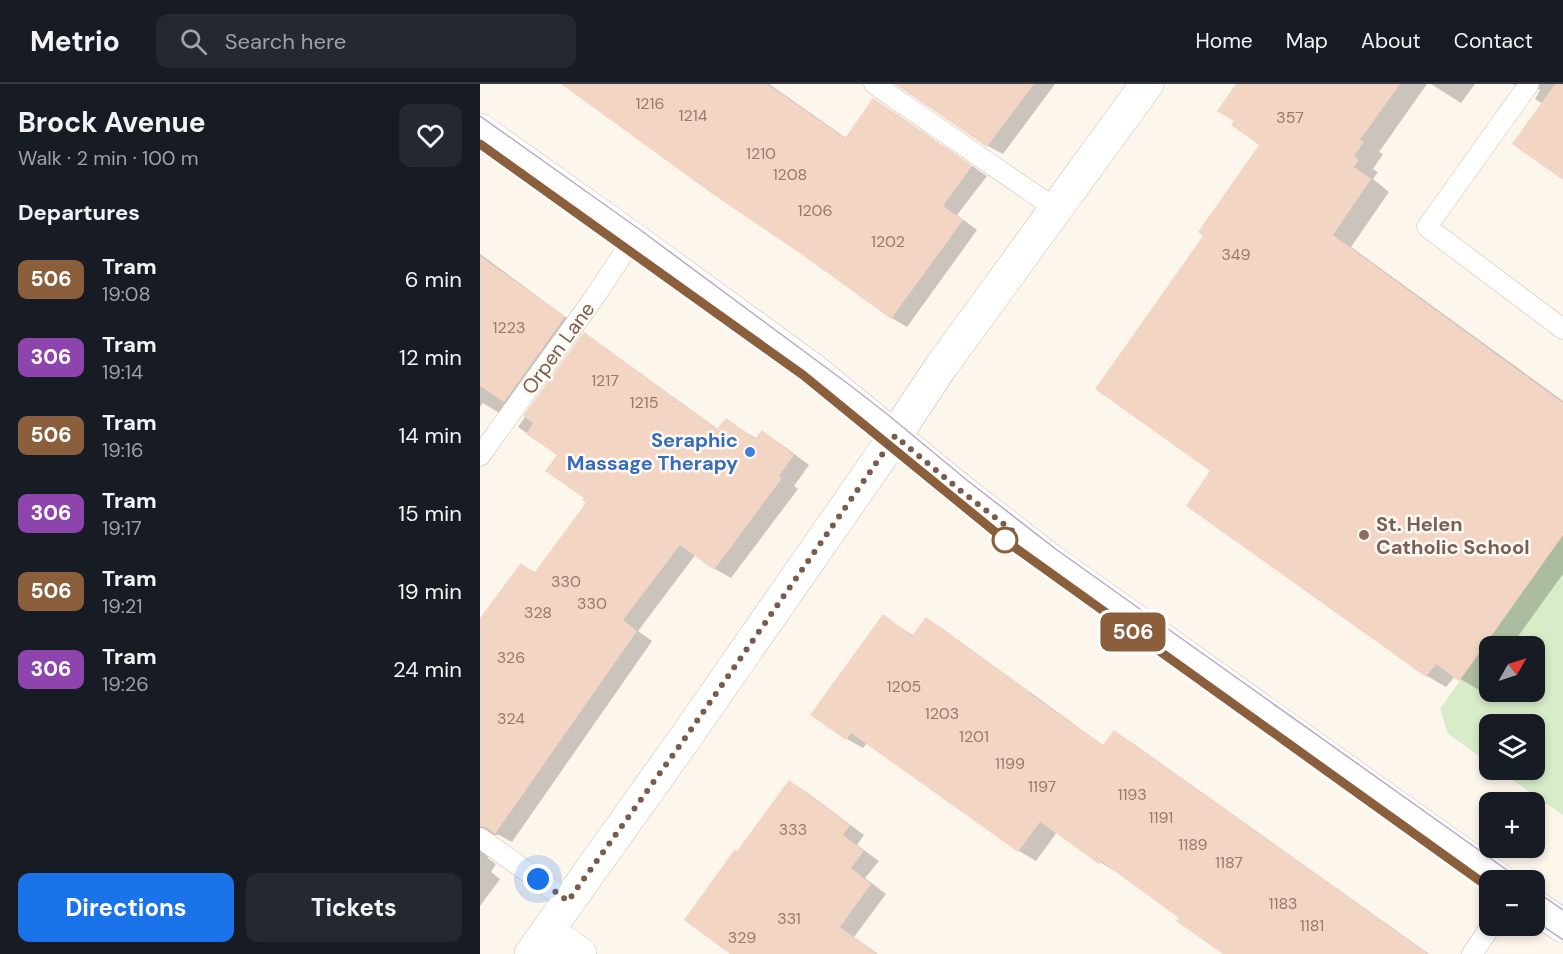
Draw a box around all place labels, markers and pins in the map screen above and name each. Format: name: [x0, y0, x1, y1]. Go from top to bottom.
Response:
place label: Seraphic Massage Therapy: [567, 427, 738, 476]
marker: Seraphic Massage Therapy: [743, 445, 757, 459]
place label: St. Helen Catholic School: [1376, 511, 1530, 560]
unlabelled marker: [992, 527, 1018, 553]
marker: St. Helen Catholic School: [1357, 528, 1371, 542]

